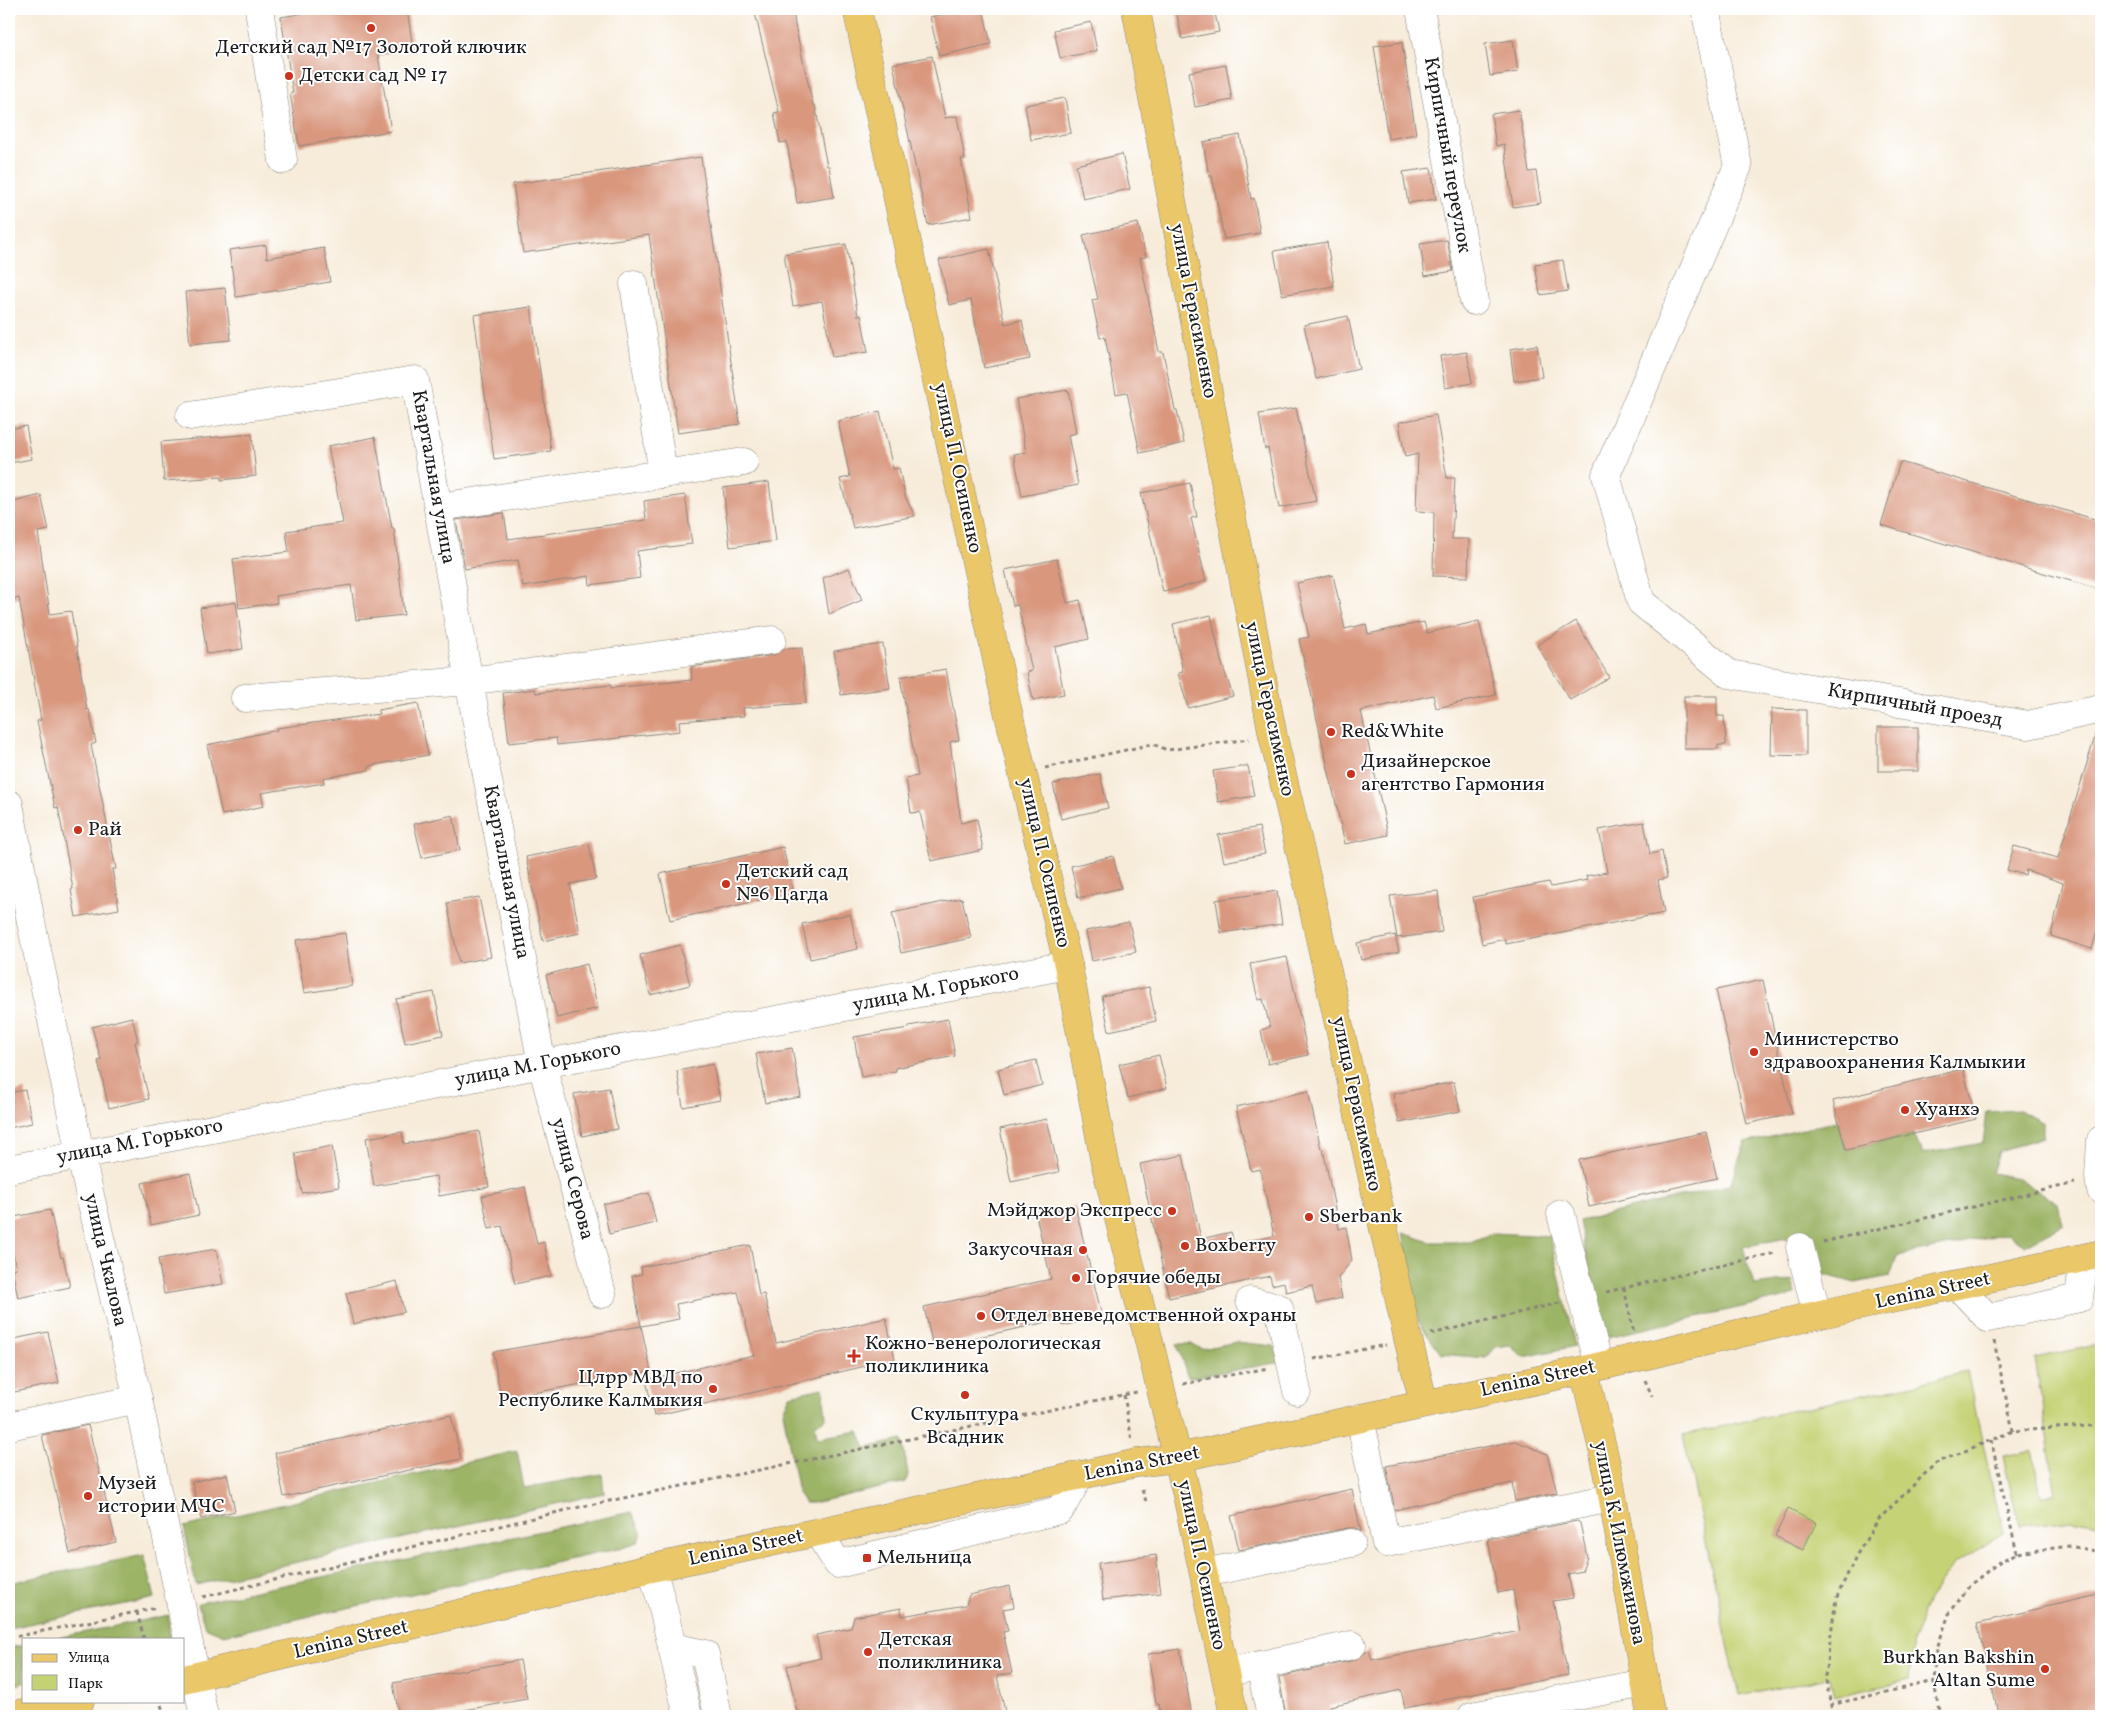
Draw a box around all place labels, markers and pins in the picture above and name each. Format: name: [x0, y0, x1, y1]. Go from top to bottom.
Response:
marker: Детский сад №17 Золотой ключик: [365, 22, 377, 34]
place label: Детский сад №17 Золотой ключик: [215, 34, 527, 62]
place label: Детски сад № 17: [299, 62, 448, 90]
marker: Детски сад № 17: [283, 70, 295, 82]
place label: Red&White: [1341, 718, 1444, 746]
marker: Red&White: [1325, 726, 1337, 738]
place label: Дизайнерское агентство Гармония: [1361, 748, 1545, 799]
marker: Дизайнерское агентство Гармония: [1345, 768, 1357, 780]
place label: Рай: [88, 816, 122, 844]
marker: Рай: [72, 824, 84, 836]
place label: Детский сад №6 Цагда: [736, 858, 848, 909]
marker: Детский сад №6 Цагда: [720, 878, 732, 890]
place label: Министерство здравоохранения Калмыкии: [1764, 1026, 2026, 1077]
marker: Министерство здравоохранения Калмыкии: [1748, 1046, 1760, 1058]
place label: Хуанхэ: [1915, 1096, 1980, 1124]
marker: Хуанхэ: [1899, 1104, 1911, 1116]
place label: Мэйджор Экспресс: [987, 1197, 1162, 1225]
place label: Sberbank: [1319, 1203, 1403, 1231]
marker: Мэйджор Экспресс: [1166, 1205, 1178, 1217]
marker: Sberbank: [1303, 1211, 1315, 1223]
place label: Boxberry: [1195, 1232, 1276, 1260]
place label: Закусoчная: [967, 1236, 1073, 1264]
marker: Boxberry: [1179, 1240, 1191, 1252]
marker: Закусoчная: [1077, 1244, 1089, 1256]
place label: Горячие обеды: [1086, 1264, 1221, 1292]
marker: Горячие обеды: [1070, 1272, 1082, 1284]
place label: Отдел вневедомственной охраны: [991, 1302, 1296, 1330]
marker: Отдел вневедомственной охраны: [975, 1310, 987, 1322]
place label: Кожно-венерологическая поликлиника: [865, 1330, 1101, 1381]
marker: Кожно-венерологическая поликлиника: [847, 1349, 861, 1363]
place label: Цлрр МВД по Республике Калмыкия: [498, 1364, 703, 1415]
marker: Цлрр МВД по Республике Калмыкия: [707, 1383, 719, 1395]
marker: Скульптура Всадник: [959, 1389, 971, 1401]
place label: Скульптура Всадник: [911, 1401, 1019, 1452]
place label: Музей истории МЧС: [98, 1470, 225, 1521]
marker: Музей истории МЧС: [82, 1490, 94, 1502]
place label: Мельница: [877, 1544, 972, 1572]
marker: Мельница: [861, 1552, 873, 1564]
place label: Детская поликлиника: [878, 1626, 1002, 1677]
place label: Burkhan Bakshin Altan Sume: [1882, 1644, 2035, 1695]
marker: Детская поликлиника: [862, 1646, 874, 1658]
marker: Burkhan Bakshin Altan Sume: [2039, 1663, 2051, 1675]

